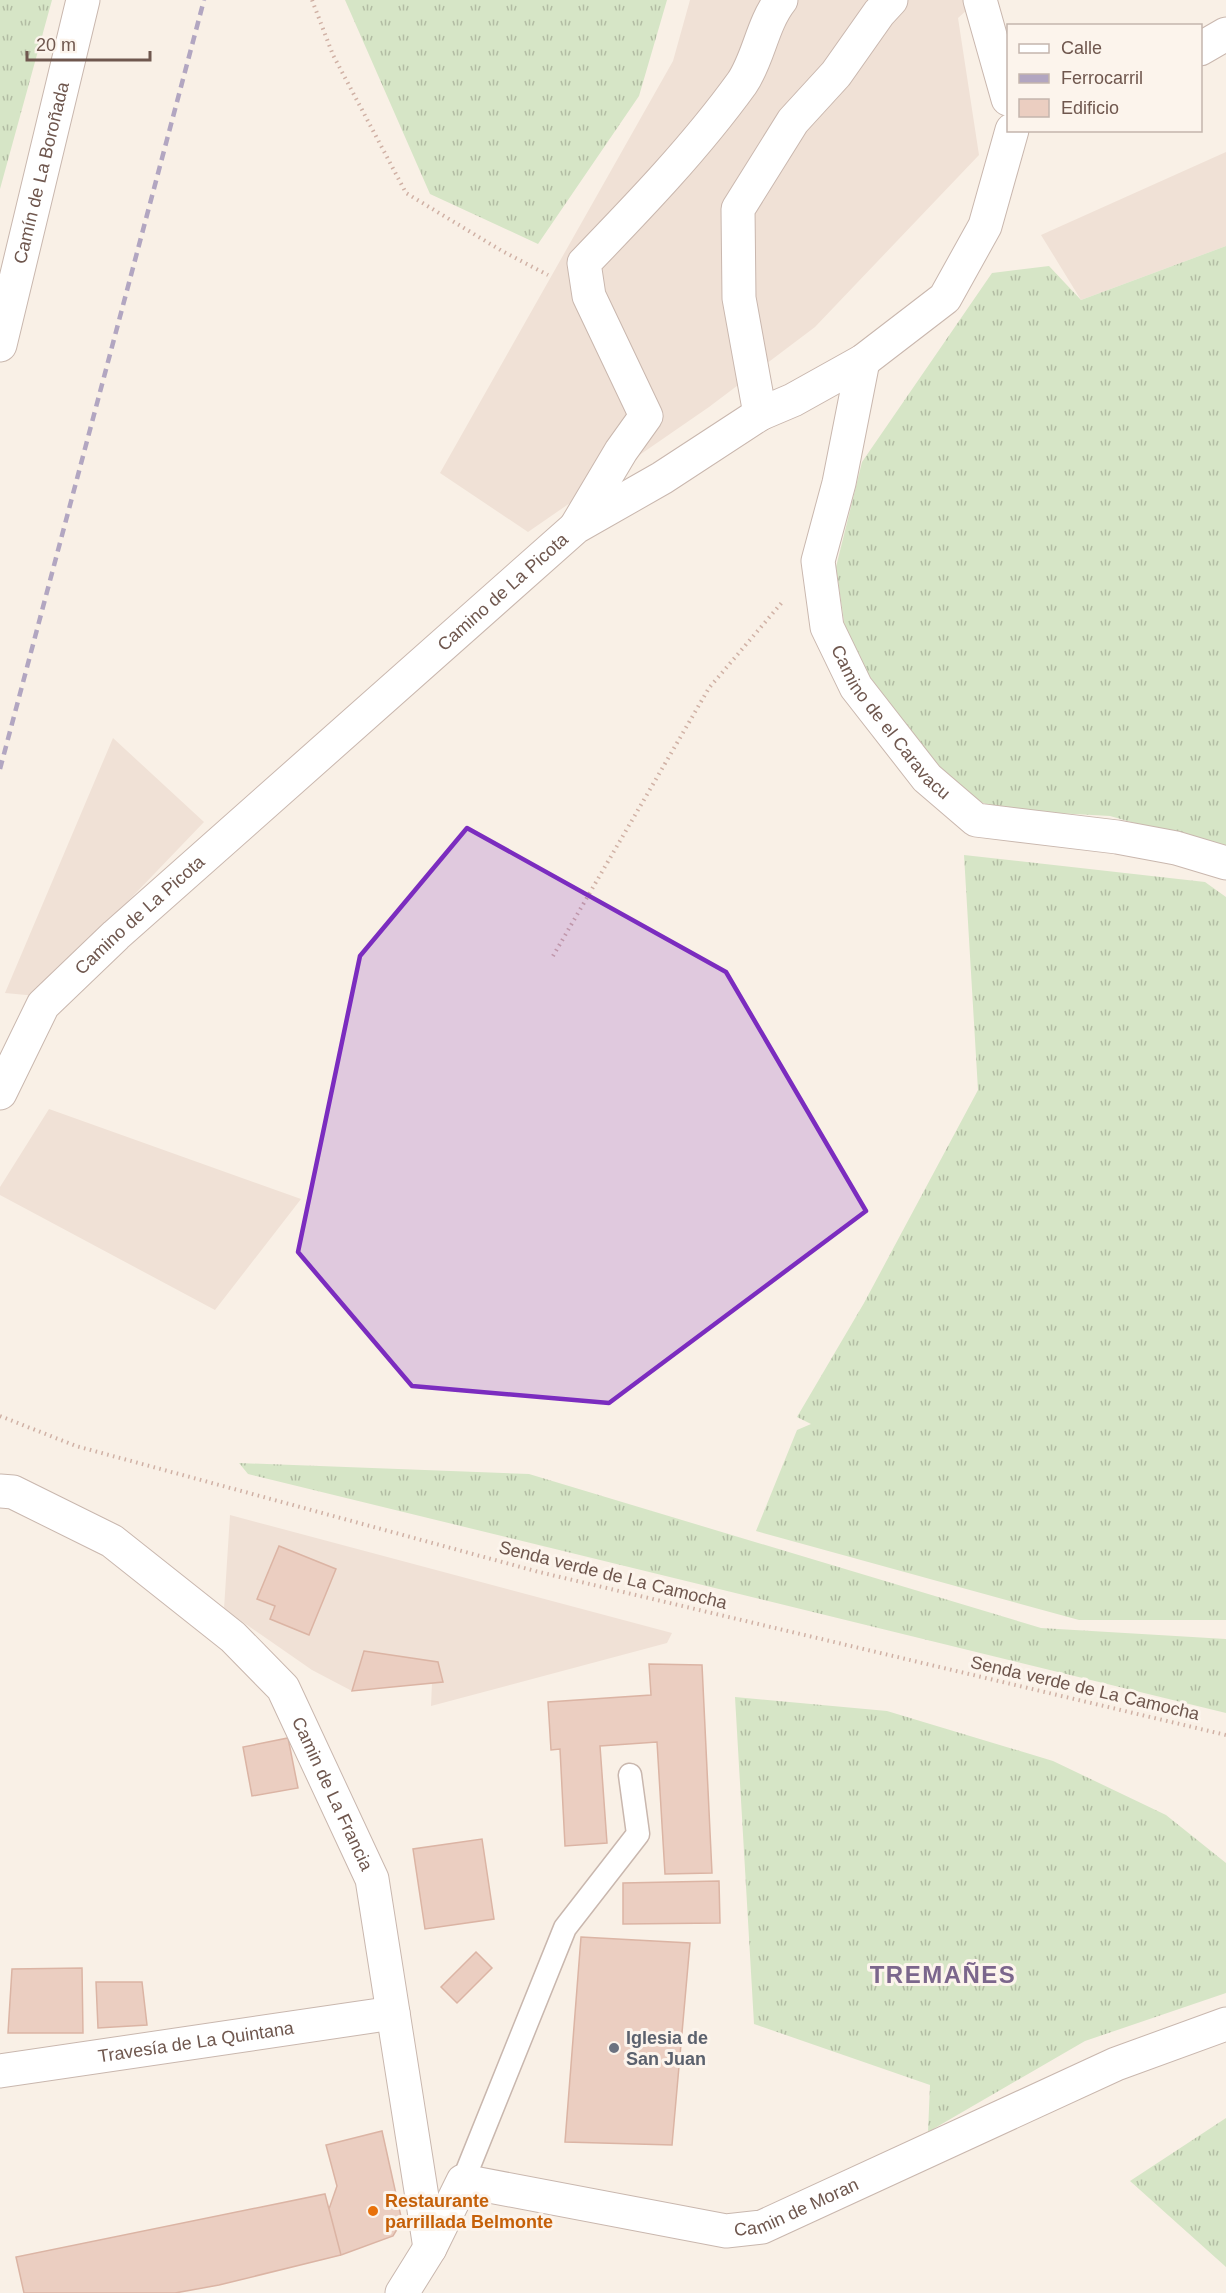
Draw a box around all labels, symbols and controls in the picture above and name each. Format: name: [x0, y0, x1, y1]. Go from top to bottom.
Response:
scale bar: [27, 24, 150, 62]
legend: [1007, 24, 1202, 132]
text: 20 m: [36, 35, 76, 55]
text: Calle: [1061, 38, 1102, 58]
text: Ferrocarril: [1061, 68, 1143, 88]
street label: Camín de La Boroñada: [10, 79, 73, 266]
text: Edificio: [1061, 98, 1119, 118]
street label: Camino de La Picota: [434, 528, 573, 655]
street label: Camino de el Caravacu: [827, 642, 954, 803]
street label: Camino de La Picota: [71, 851, 209, 979]
street label: Senda verde de La Camocha: [497, 1537, 730, 1613]
street label: Senda verde de La Camocha: [969, 1652, 1202, 1724]
street label: Camin de La Francia: [288, 1714, 377, 1875]
district label: TREMAÑES: [870, 1961, 1016, 1988]
street label: Travesía de La Quintana: [97, 2018, 296, 2066]
place label: Iglesia de San Juan: [626, 2028, 708, 2069]
marker: Iglesia de San Juan: [607, 2041, 621, 2055]
street label: Camin de Moran: [733, 2174, 862, 2240]
place label: Restaurante parrillada Belmonte: [385, 2191, 553, 2232]
marker: Restaurante parrillada Belmonte: [366, 2204, 380, 2218]

